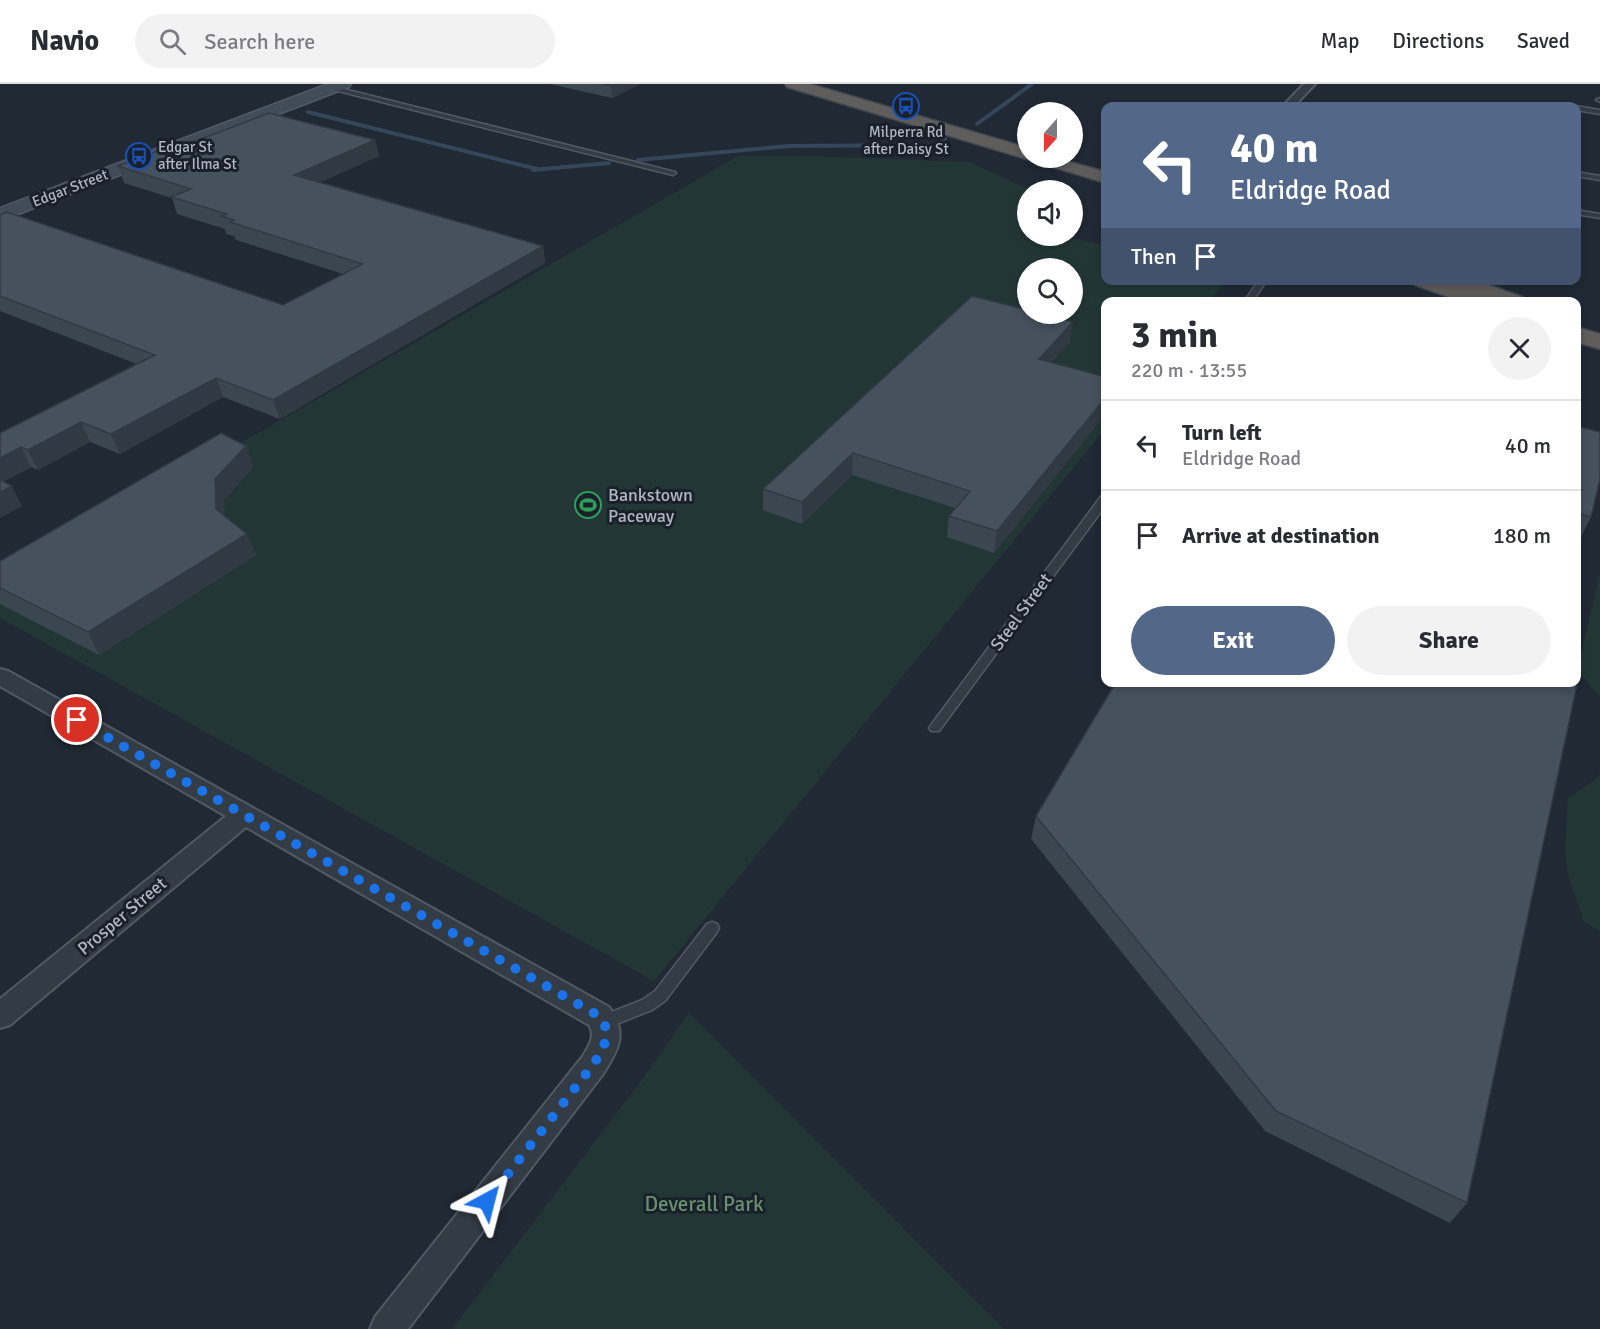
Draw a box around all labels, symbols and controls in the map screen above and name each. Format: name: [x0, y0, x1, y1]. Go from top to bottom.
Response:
search box: [135, 14, 555, 68]
text: Navio: [30, 24, 99, 58]
icon: search: [156, 25, 189, 58]
text: Search here: [204, 28, 315, 55]
text: Map: [1321, 28, 1359, 54]
text: Directions: [1392, 28, 1484, 54]
text: Saved: [1517, 28, 1570, 54]
bus stop icon: Milperra Rd after Daisy St: [891, 91, 921, 121]
north arrow: [1017, 102, 1083, 168]
map controls: [1017, 102, 1083, 324]
place label: Milperra Rd after Daisy St: [863, 123, 949, 158]
text: 40 m: [1230, 123, 1319, 174]
icon: left: [1131, 126, 1209, 204]
place label: Edgar St after Ilma St: [158, 138, 237, 173]
bus stop icon: Edgar St after Ilma St: [124, 141, 154, 171]
street label: Edgar Street: [30, 165, 110, 211]
text: Eldridge Road: [1230, 174, 1391, 207]
button: sound: [1017, 180, 1083, 246]
icon: arrive: [1189, 240, 1222, 273]
text: Then: [1131, 243, 1177, 270]
button: search: [1017, 258, 1083, 324]
text: 3 min: [1131, 313, 1218, 358]
button: close: [1488, 317, 1551, 380]
text: 220 m · 13:55: [1131, 358, 1247, 383]
text: Turn left: [1182, 419, 1262, 446]
icon: left: [1131, 429, 1164, 462]
text: 40 m: [1505, 432, 1551, 459]
text: Eldridge Road: [1182, 446, 1301, 471]
place label: Bankstown Paceway: [608, 484, 693, 527]
sports icon: Bankstown Paceway: [573, 490, 603, 520]
icon: arrive: [1131, 519, 1164, 552]
text: Arrive at destination: [1182, 522, 1379, 549]
text: 180 m: [1493, 522, 1551, 549]
street label: Steel Street: [986, 569, 1056, 655]
button: Exit: [1131, 606, 1335, 675]
button: Share: [1347, 606, 1551, 675]
pin: [51, 694, 102, 745]
icon: arrive: [60, 703, 93, 736]
street label: Prosper Street: [73, 872, 171, 960]
position arrow: [455, 1169, 519, 1233]
park label: Deverall Park: [645, 1191, 764, 1217]

